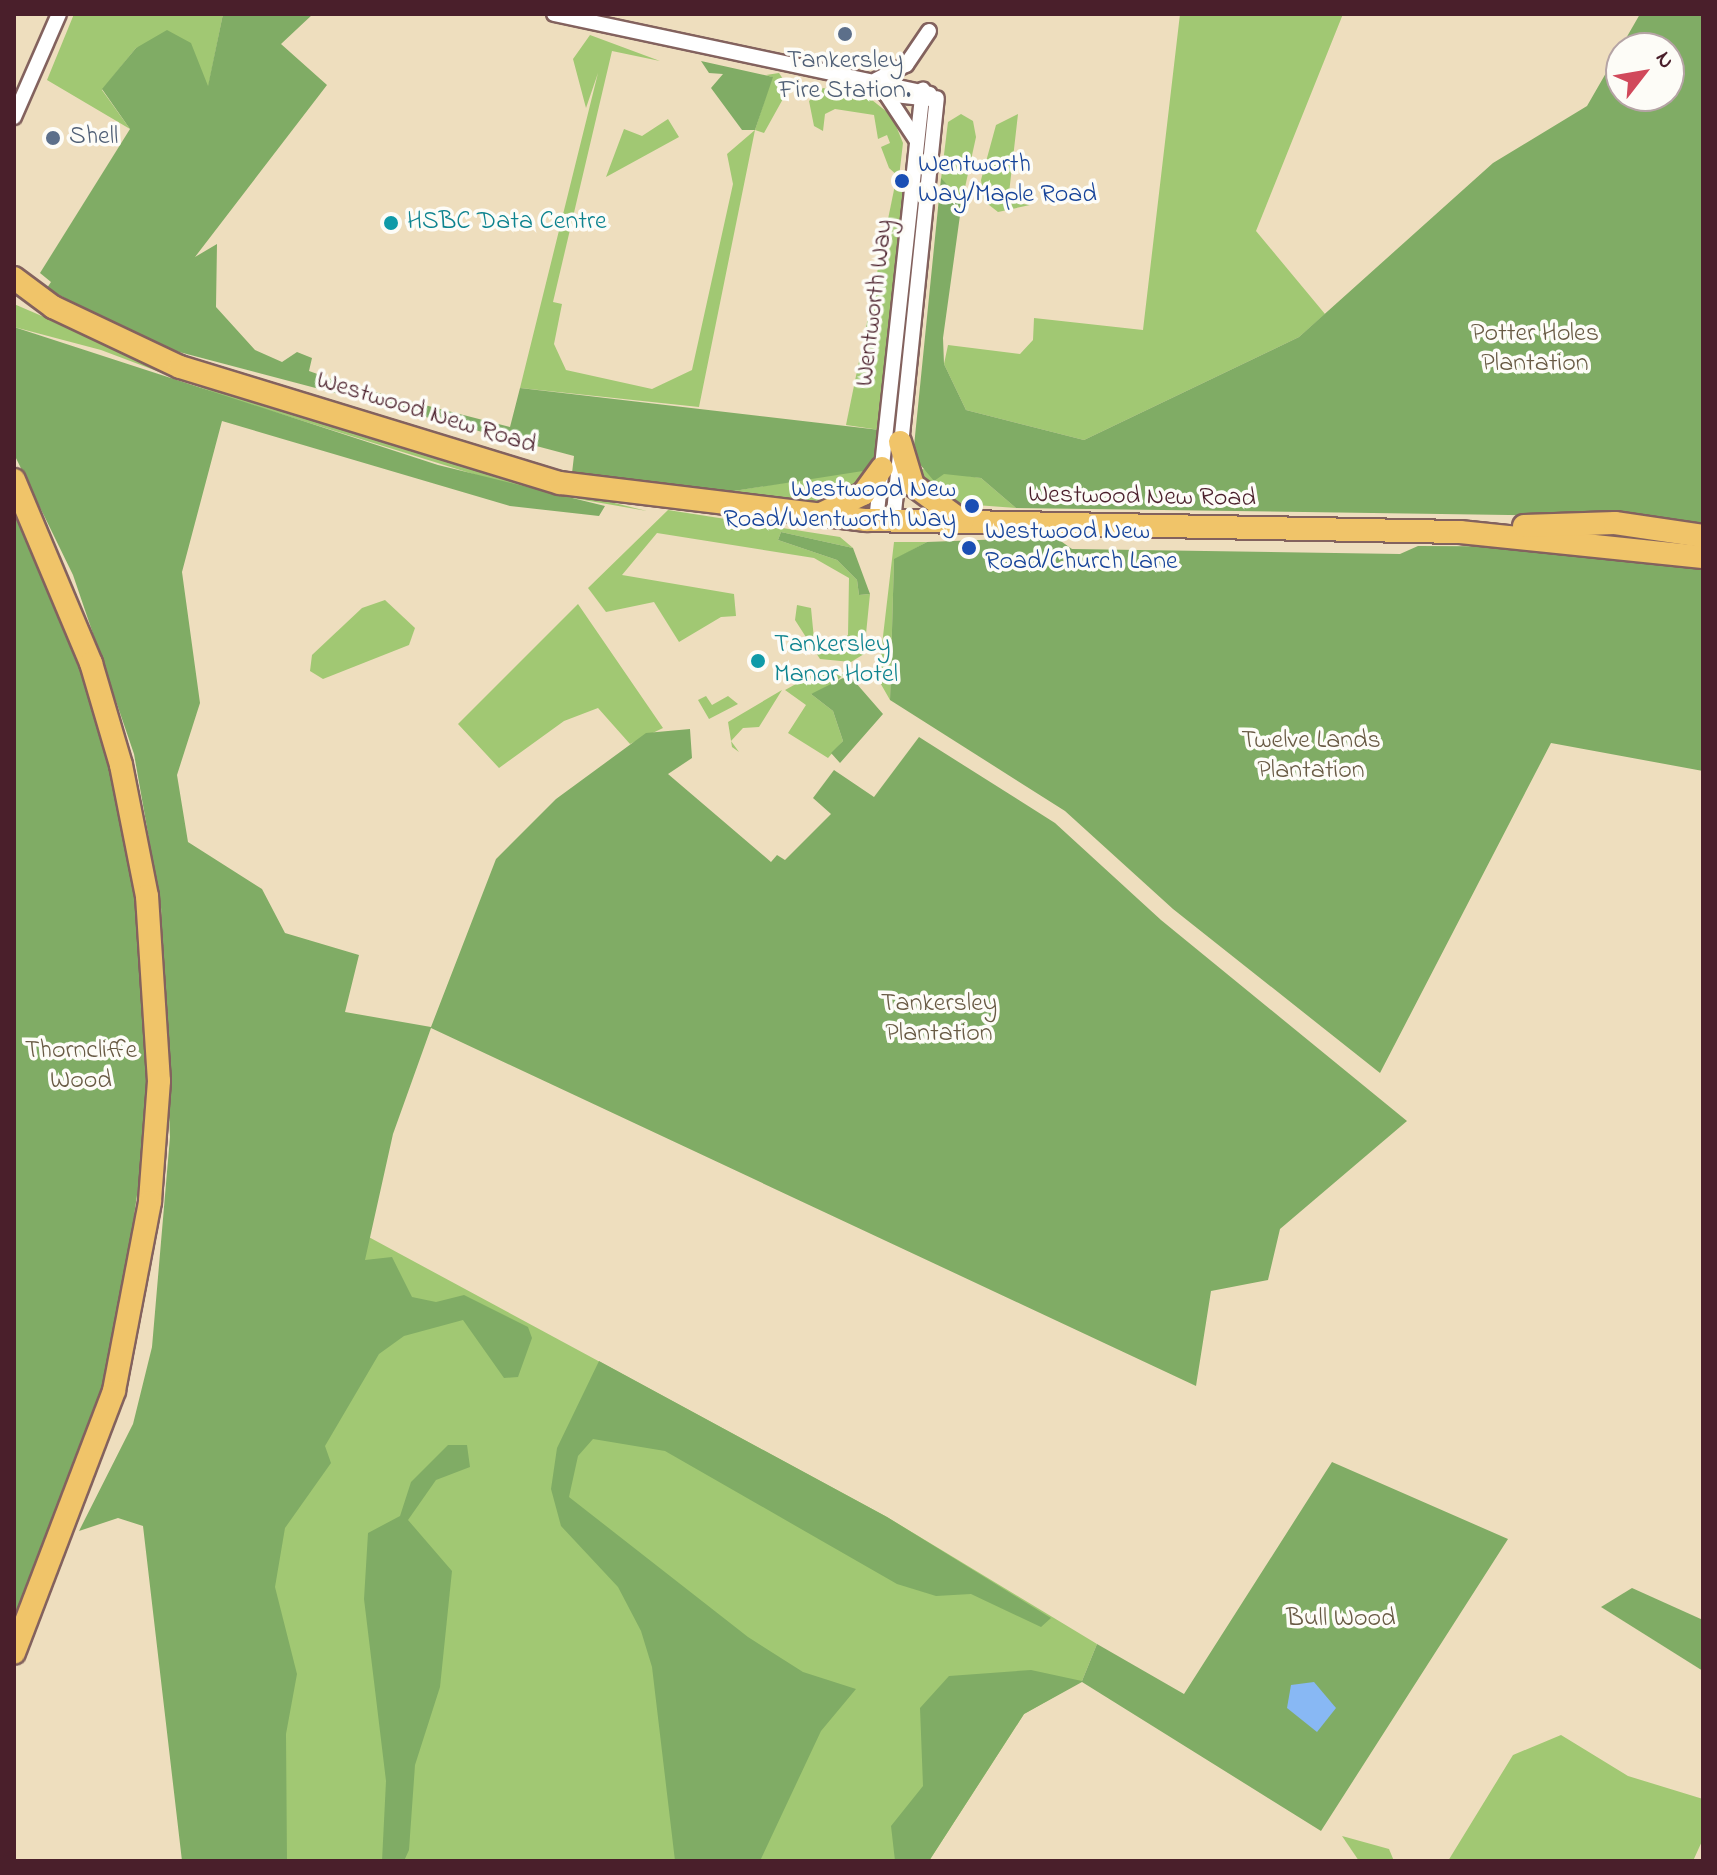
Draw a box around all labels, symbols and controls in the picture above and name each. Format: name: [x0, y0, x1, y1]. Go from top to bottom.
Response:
marker: Tankersley Fire Station.: [836, 25, 854, 43]
north arrow: [1605, 32, 1685, 112]
place label: Tankersley Fire Station.: [779, 46, 911, 108]
text: N: [1646, 46, 1681, 75]
place label: Shell: [69, 122, 118, 154]
marker: Shell: [44, 129, 62, 147]
place label: Wentworth Way/Maple Road: [918, 150, 1097, 212]
marker: Wentworth Way/Maple Road: [893, 172, 911, 190]
place label: HSBC Data Centre: [407, 207, 607, 239]
marker: HSBC Data Centre: [382, 214, 400, 232]
street label: Wentworth Way: [850, 218, 902, 388]
park label: Potter Holes Plantation: [1471, 319, 1599, 380]
street label: Westwood New Road: [312, 366, 540, 462]
place label: Westwood New Road/Wentworth Way: [723, 475, 956, 536]
street label: Westwood New Road: [1028, 480, 1256, 516]
marker: Westwood New Road/Wentworth Way: [963, 497, 981, 515]
place label: Westwood New Road/Church Lane: [985, 517, 1178, 578]
marker: Westwood New Road/Church Lane: [960, 539, 978, 557]
place label: Tankersley Manor Hotel: [774, 630, 898, 692]
marker: Tankersley Manor Hotel: [749, 652, 767, 670]
park label: Twelve Lands Plantation: [1241, 726, 1381, 788]
park label: Tankersley Plantation: [881, 989, 997, 1050]
park label: Thorncliffe Wood: [25, 1036, 137, 1098]
park label: Bull Wood: [1286, 1604, 1396, 1636]

